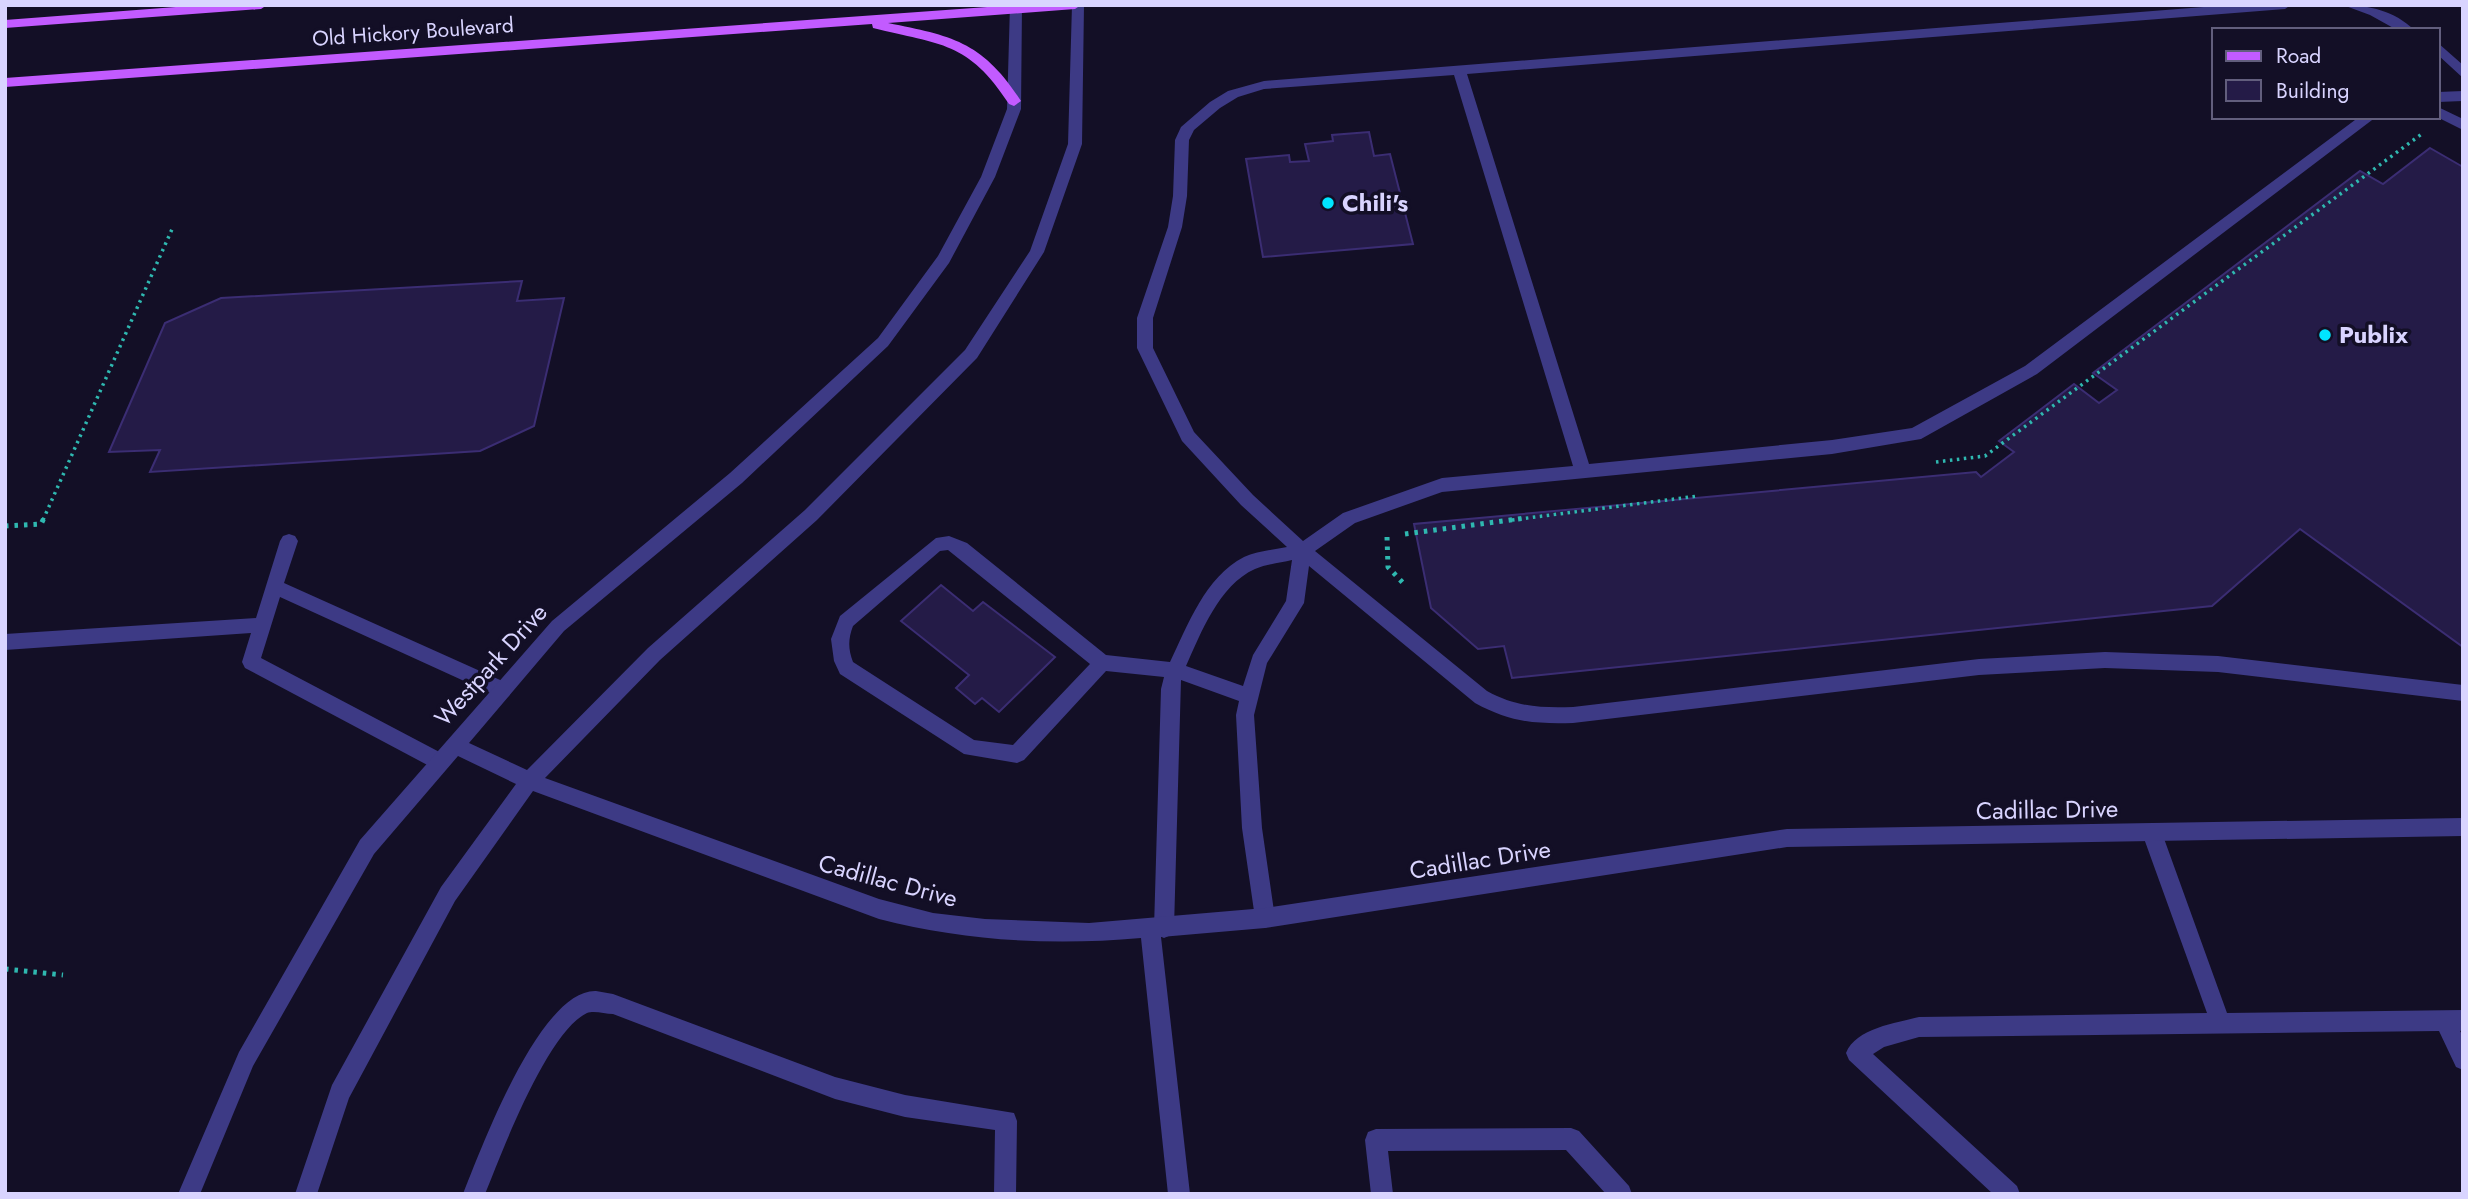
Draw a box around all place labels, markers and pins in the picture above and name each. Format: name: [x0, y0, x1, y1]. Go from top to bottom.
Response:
place label: Chili's: [1342, 185, 1408, 220]
marker: Chili's: [1320, 195, 1336, 211]
place label: Publix: [2339, 317, 2408, 352]
marker: Publix: [2317, 327, 2333, 343]

